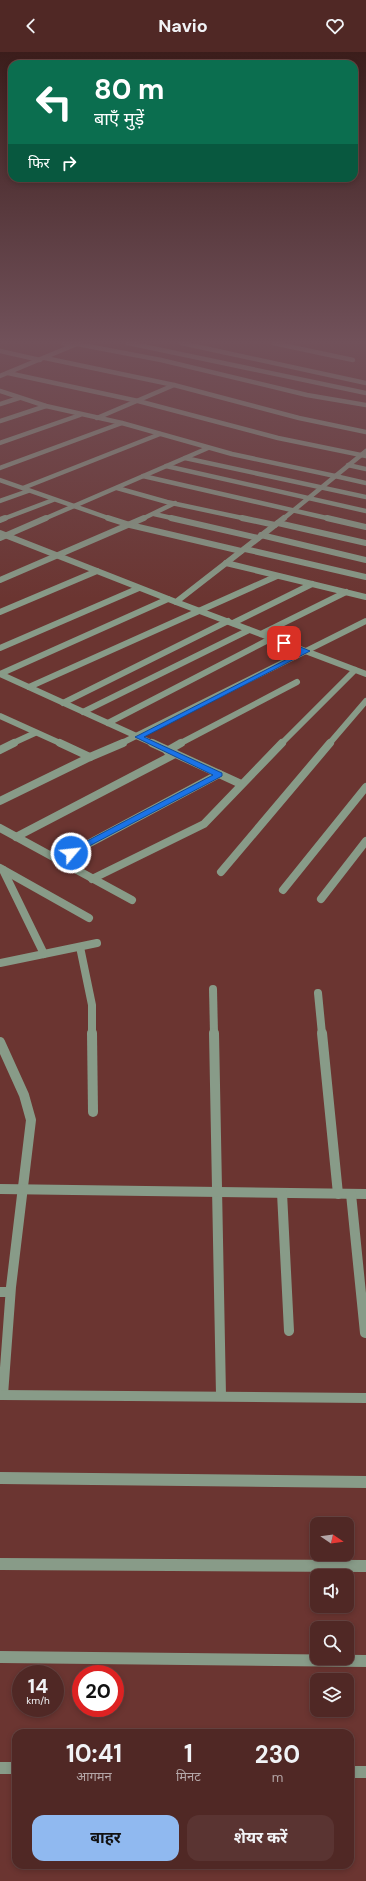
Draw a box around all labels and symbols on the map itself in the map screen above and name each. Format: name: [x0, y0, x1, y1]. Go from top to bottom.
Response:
pin: [267, 626, 301, 660]
position arrow: [50, 832, 92, 874]
north arrow: [310, 1517, 354, 1561]
speed limit sign: 20: [72, 1665, 124, 1717]

